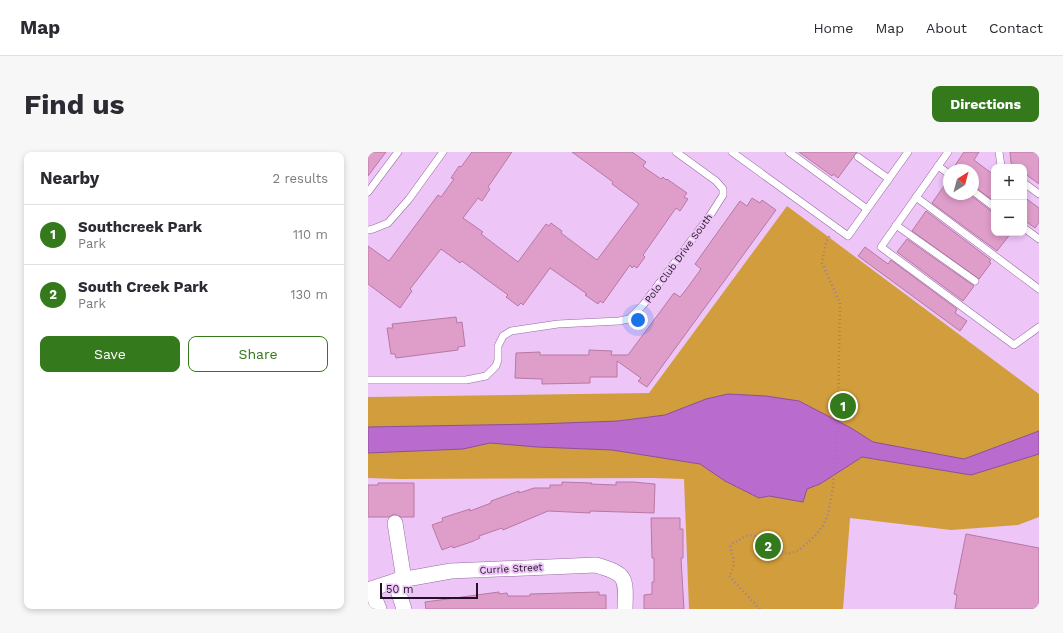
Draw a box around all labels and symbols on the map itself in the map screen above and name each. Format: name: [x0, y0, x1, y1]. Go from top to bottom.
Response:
north arrow: [943, 164, 979, 200]
street label: Polo Club Drive South: [642, 212, 714, 305]
your location: [628, 310, 648, 330]
pin: 1: [830, 391, 856, 421]
pin: 2: [755, 531, 781, 561]
street label: Currie Street: [479, 561, 544, 576]
scale bar: [380, 581, 478, 600]

